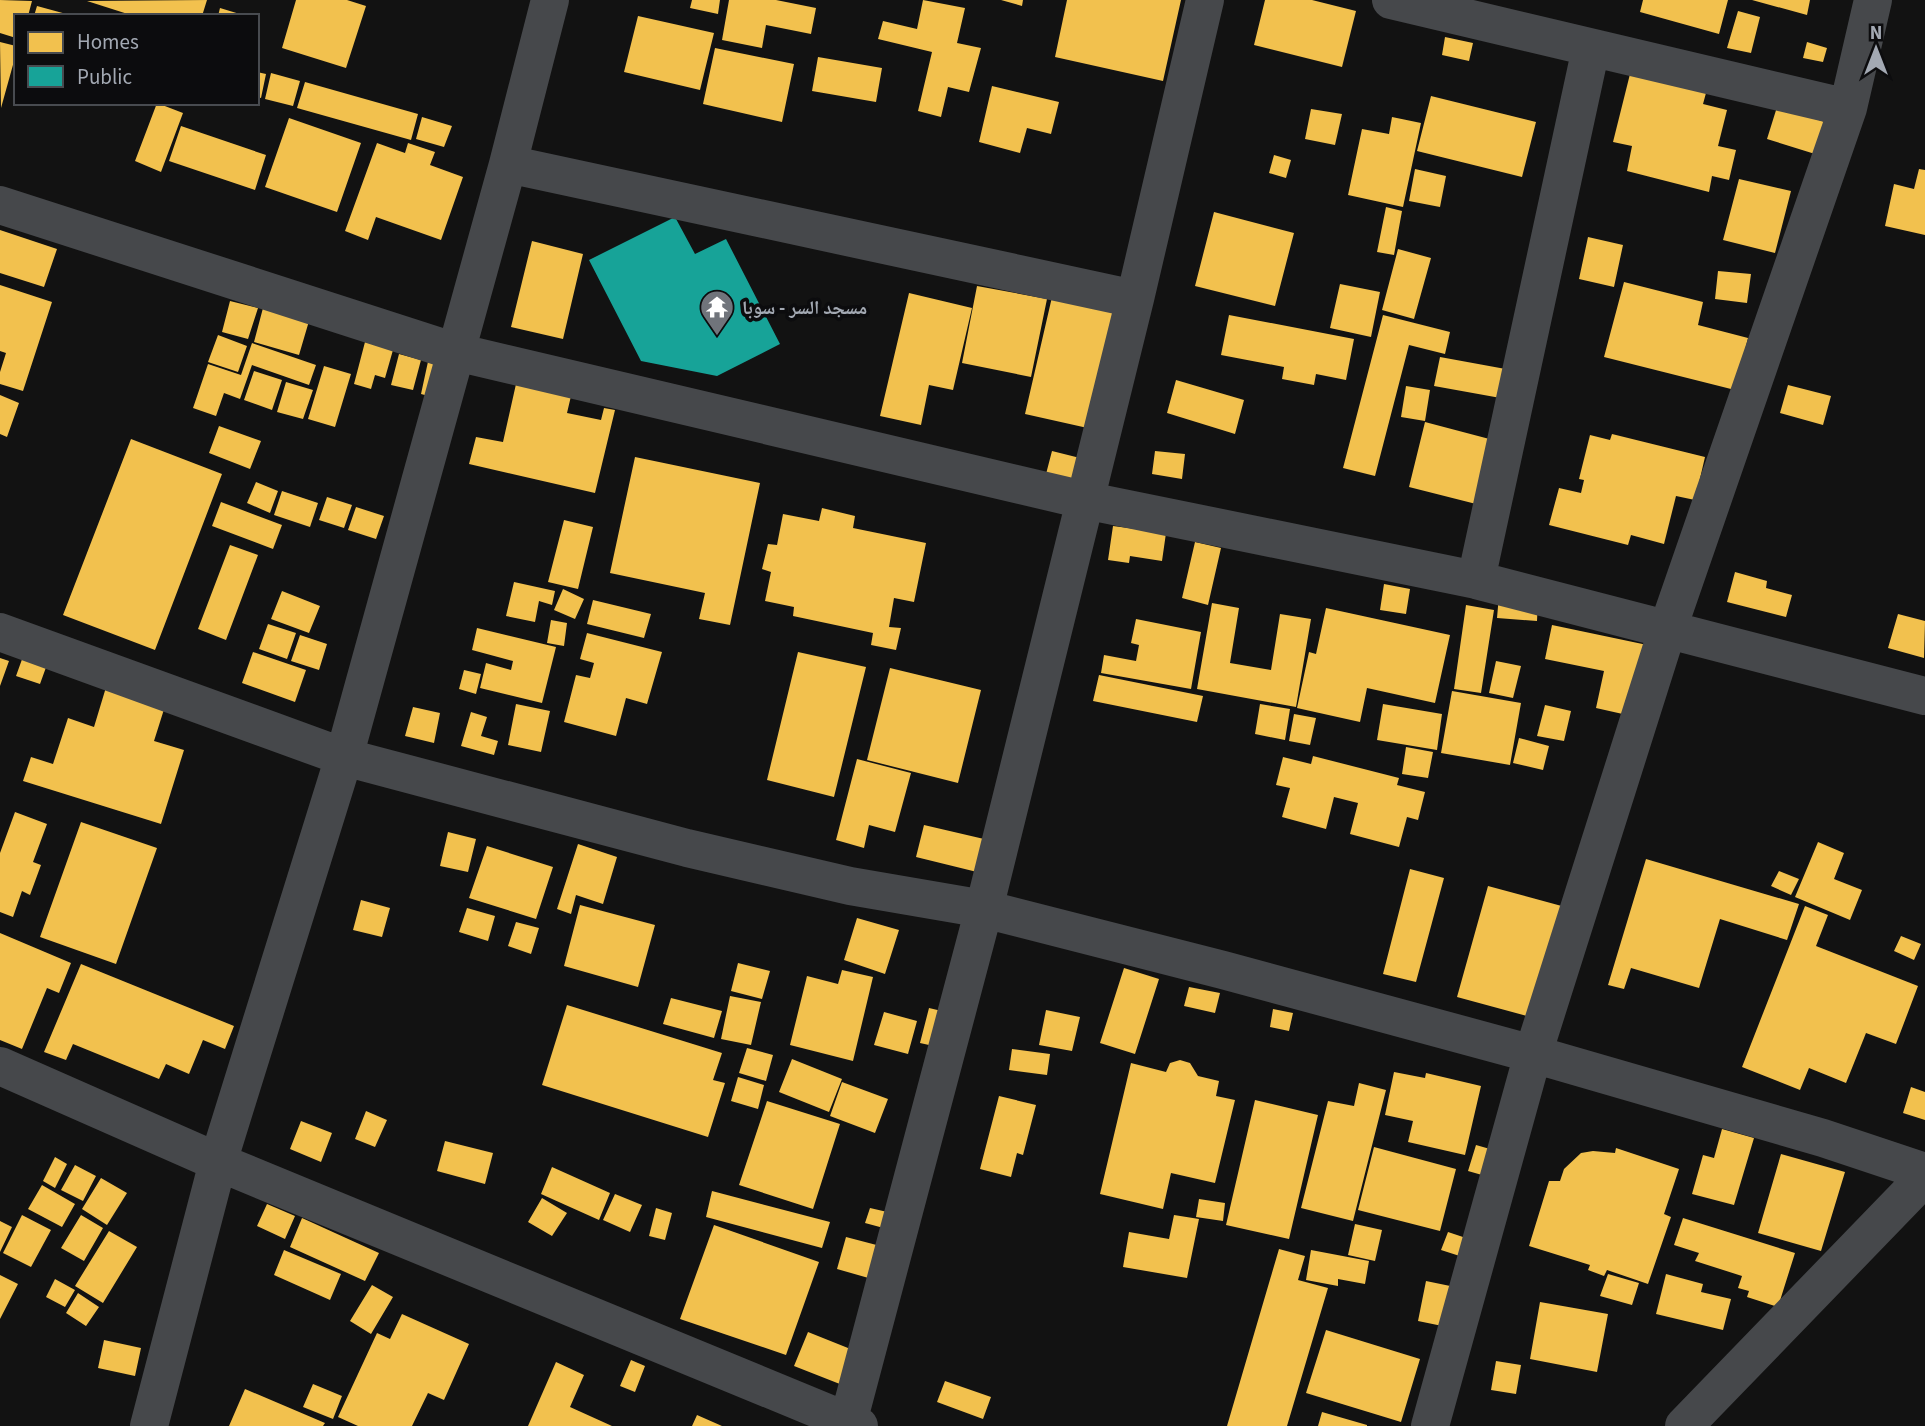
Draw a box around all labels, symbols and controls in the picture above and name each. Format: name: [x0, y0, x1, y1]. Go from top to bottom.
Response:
legend: [14, 14, 259, 105]
north arrow: [1841, 14, 1911, 84]
text: N: [1870, 20, 1882, 47]
text: Homes: [77, 27, 139, 57]
text: Public: [77, 62, 132, 92]
temple icon: مسجد السر - سوبا: [698, 288, 736, 337]
place label: مسجد السر - سوبا: [742, 295, 867, 322]

